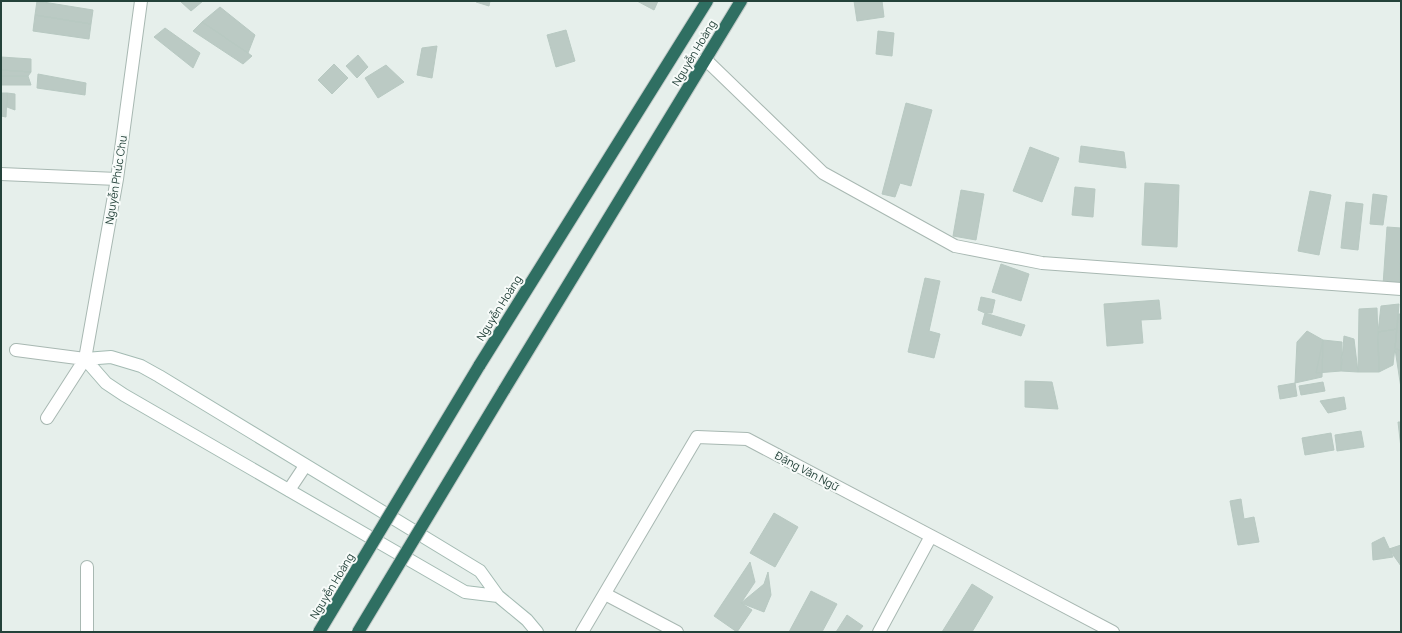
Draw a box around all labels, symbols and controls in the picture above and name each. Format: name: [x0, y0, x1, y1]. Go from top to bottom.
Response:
street label: Nguyễn Hoàng: [668, 17, 719, 88]
street label: Nguyễn Phúc Chu: [101, 134, 130, 226]
street label: Nguyễn Hoàng: [473, 272, 525, 343]
street label: Đặng Văn Ngữ: [773, 447, 842, 494]
street label: Nguyễn Hoàng: [306, 550, 357, 621]

